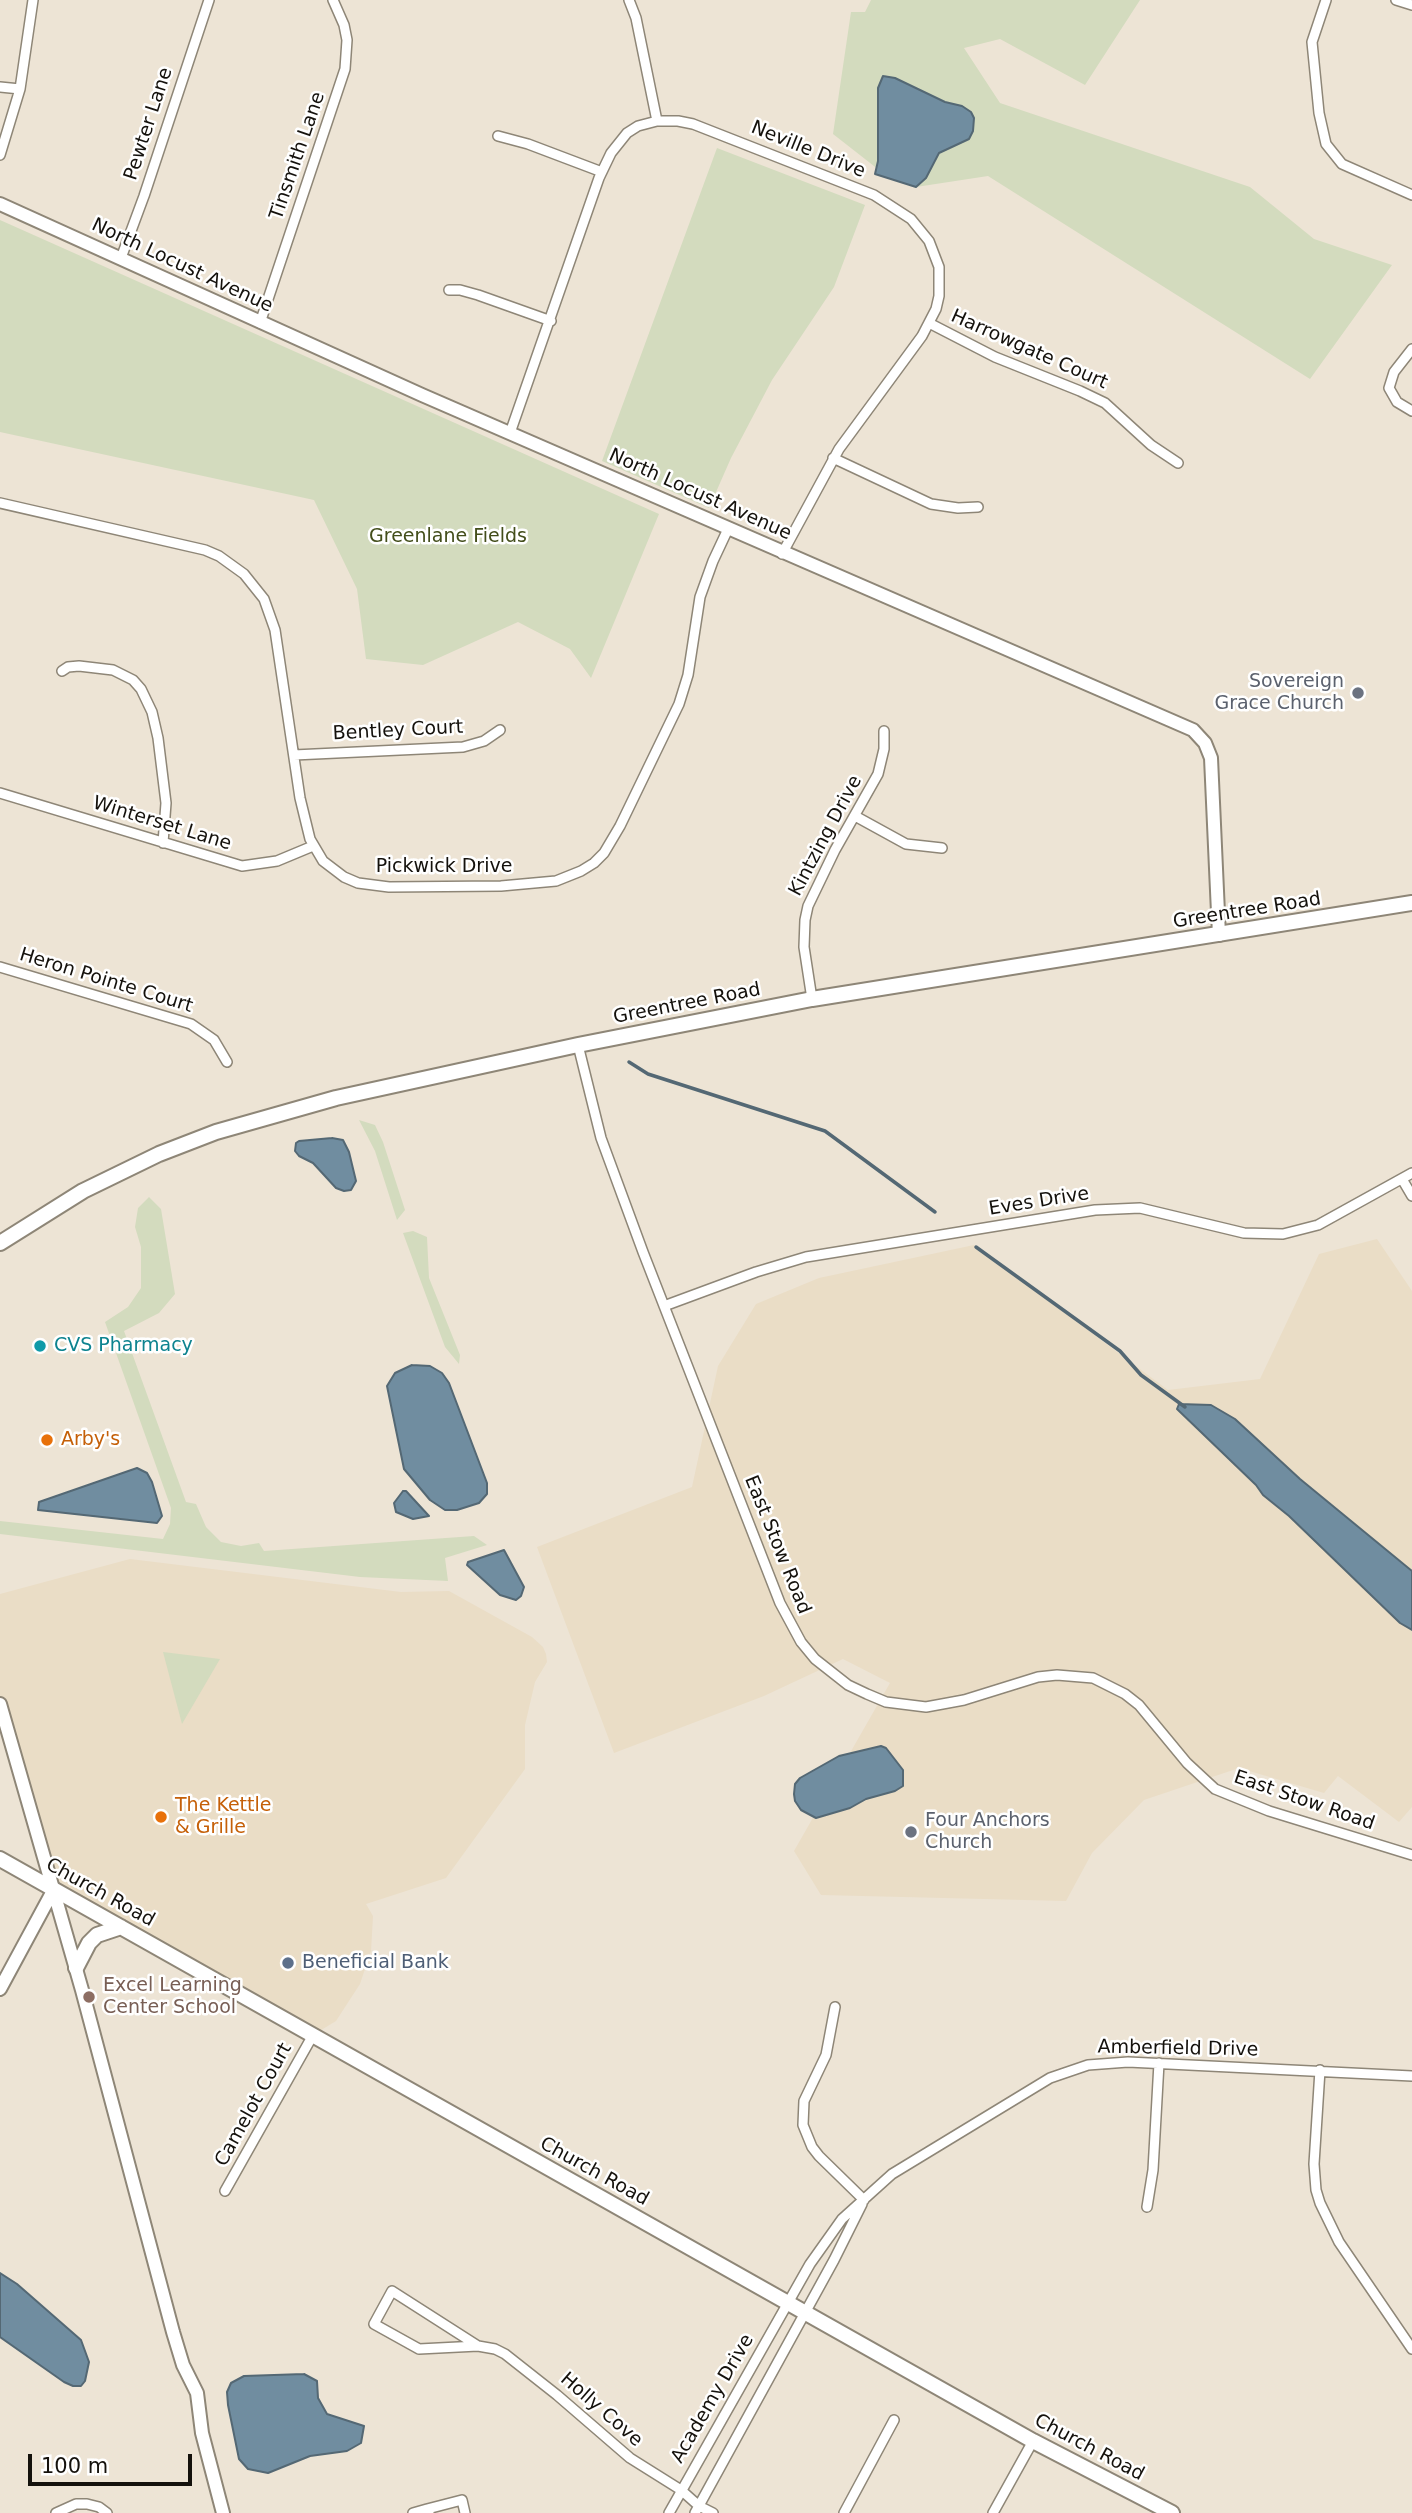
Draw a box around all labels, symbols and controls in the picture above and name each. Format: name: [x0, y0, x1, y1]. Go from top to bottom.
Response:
street label: Pewter Lane: [120, 65, 178, 183]
street label: Tinsmith Lane: [265, 89, 331, 223]
street label: Neville Drive: [747, 117, 869, 183]
street label: North Locust Avenue: [88, 214, 276, 318]
street label: Harrowgate Court: [947, 305, 1111, 395]
street label: North Locust Avenue: [605, 444, 795, 546]
park label: Greenlane Fields: [369, 526, 527, 548]
place label: Sovereign Grace Church: [1214, 671, 1344, 715]
marker: Sovereign Grace Church: [1350, 685, 1366, 701]
street label: Bentley Court: [332, 716, 464, 746]
street label: Kintzing Drive: [785, 772, 867, 900]
street label: Winterset Lane: [90, 792, 234, 856]
street label: Pickwick Drive: [376, 856, 512, 878]
street label: Greentree Road: [1171, 888, 1323, 934]
street label: Heron Pointe Court: [17, 944, 195, 1018]
street label: Greentree Road: [611, 979, 763, 1029]
street label: Eves Drive: [987, 1183, 1091, 1221]
place label: CVS Pharmacy: [54, 1335, 193, 1357]
marker: CVS Pharmacy: [32, 1338, 48, 1354]
place label: Arby's: [61, 1429, 120, 1451]
marker: Arby's: [39, 1432, 55, 1448]
street label: East Stow Road: [739, 1472, 815, 1618]
street label: East Stow Road: [1231, 1766, 1377, 1836]
place label: The Kettle & Grille: [175, 1795, 271, 1839]
marker: The Kettle & Grille: [153, 1809, 169, 1825]
place label: Four Anchors Church: [925, 1810, 1050, 1854]
marker: Four Anchors Church: [903, 1824, 919, 1840]
street label: Church Road: [42, 1854, 158, 1932]
place label: Beneficial Bank: [302, 1952, 449, 1974]
marker: Beneficial Bank: [280, 1955, 296, 1971]
place label: Excel Learning Center School: [103, 1975, 242, 2019]
marker: Excel Learning Center School: [81, 1989, 97, 2005]
street label: Amberfield Drive: [1097, 2036, 1259, 2062]
street label: Camelot Court: [211, 2039, 297, 2171]
street label: Church Road: [536, 2133, 652, 2211]
street label: Academy Drive: [667, 2331, 759, 2467]
street label: Holly Cove: [555, 2368, 647, 2452]
street label: Church Road: [1030, 2410, 1148, 2486]
scale bar: [32, 2440, 196, 2484]
text: 100 m: [41, 2454, 108, 2478]

